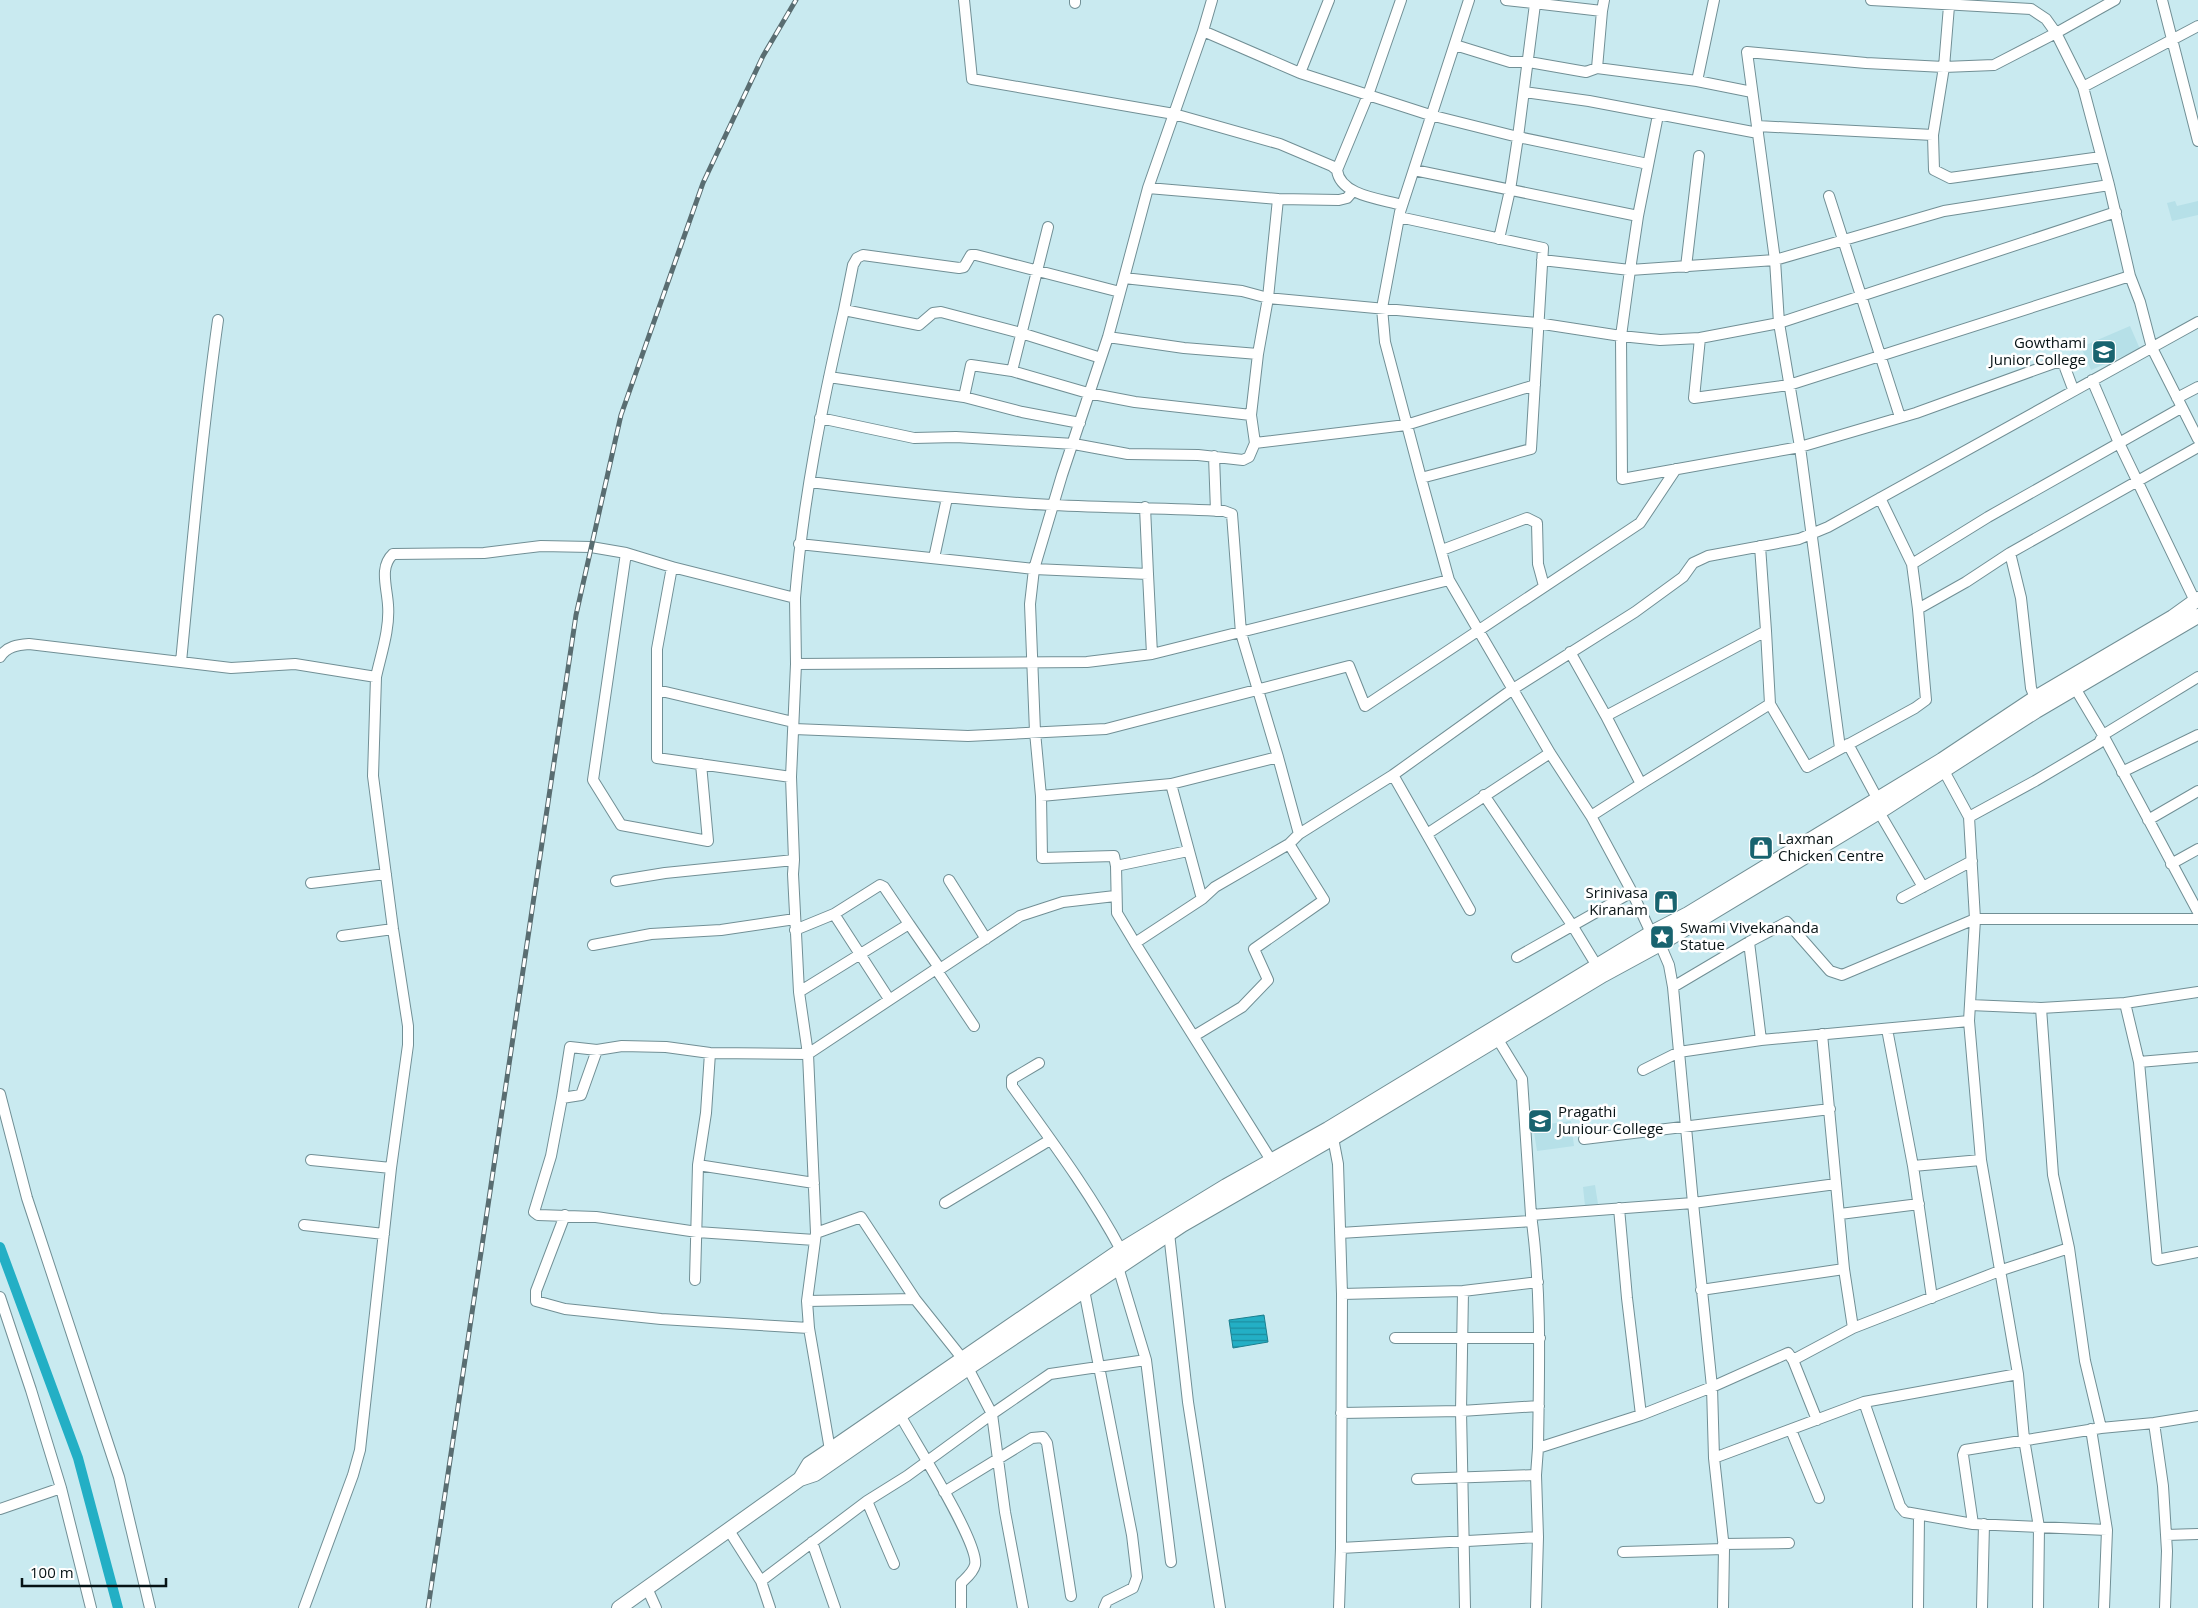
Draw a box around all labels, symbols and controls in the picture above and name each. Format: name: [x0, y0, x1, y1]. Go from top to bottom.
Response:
place label: Gowthami Junior College: [1988, 332, 2086, 369]
school or university icon: Gowthami Junior College: [2091, 339, 2117, 365]
place label: Laxman Chicken Centre: [1778, 828, 1884, 865]
shop icon: Laxman Chicken Centre: [1748, 835, 1774, 861]
place label: Srinivasa Kiranam: [1586, 882, 1648, 919]
shop icon: Srinivasa Kiranam: [1653, 889, 1679, 915]
place label: Swami Vivekananda Statue: [1680, 917, 1819, 954]
place icon: Swami Vivekananda Statue: [1649, 924, 1675, 950]
place label: Pragathi Juniour College: [1556, 1101, 1664, 1138]
school or university icon: Pragathi Juniour College: [1527, 1108, 1553, 1134]
scale bar: [22, 1556, 166, 1588]
text: 100 m: [30, 1562, 74, 1582]

